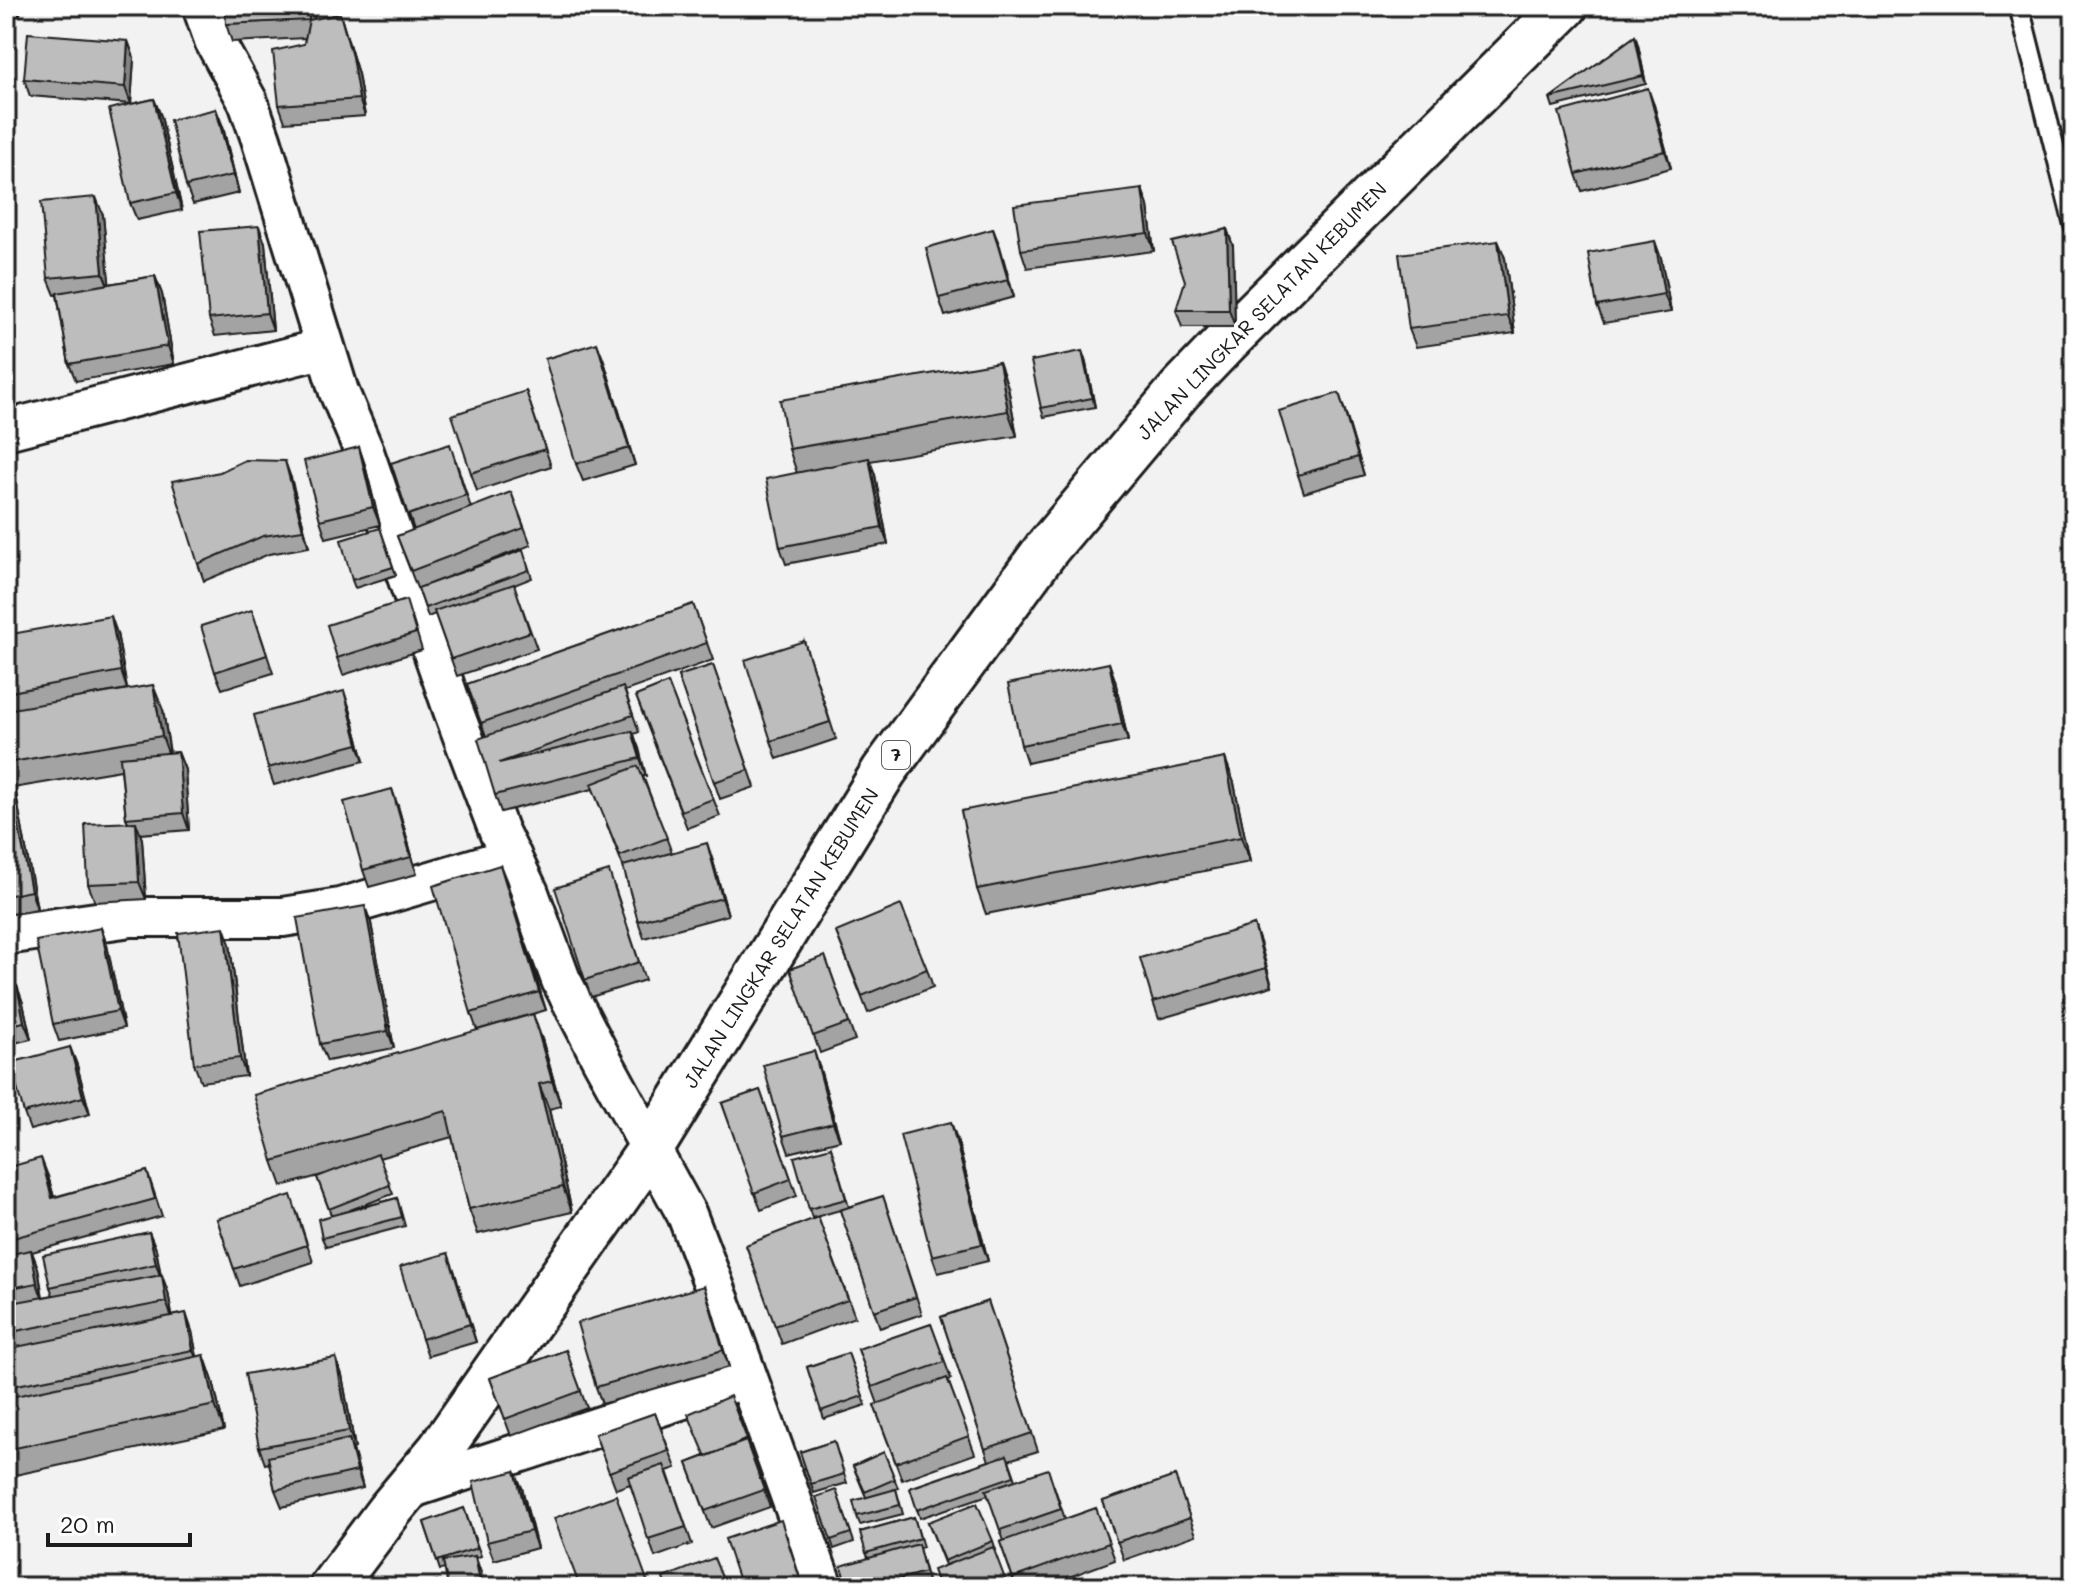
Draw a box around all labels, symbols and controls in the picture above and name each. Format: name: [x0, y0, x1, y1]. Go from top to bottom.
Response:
street label: JALAN LINGKAR SELATAN KEBUMEN: [1131, 176, 1392, 445]
road number: 7: [882, 741, 910, 769]
street label: JALAN LINGKAR SELATAN KEBUMEN: [677, 783, 884, 1092]
scale bar: [48, 1497, 190, 1547]
text: 20 m: [60, 1508, 115, 1539]

